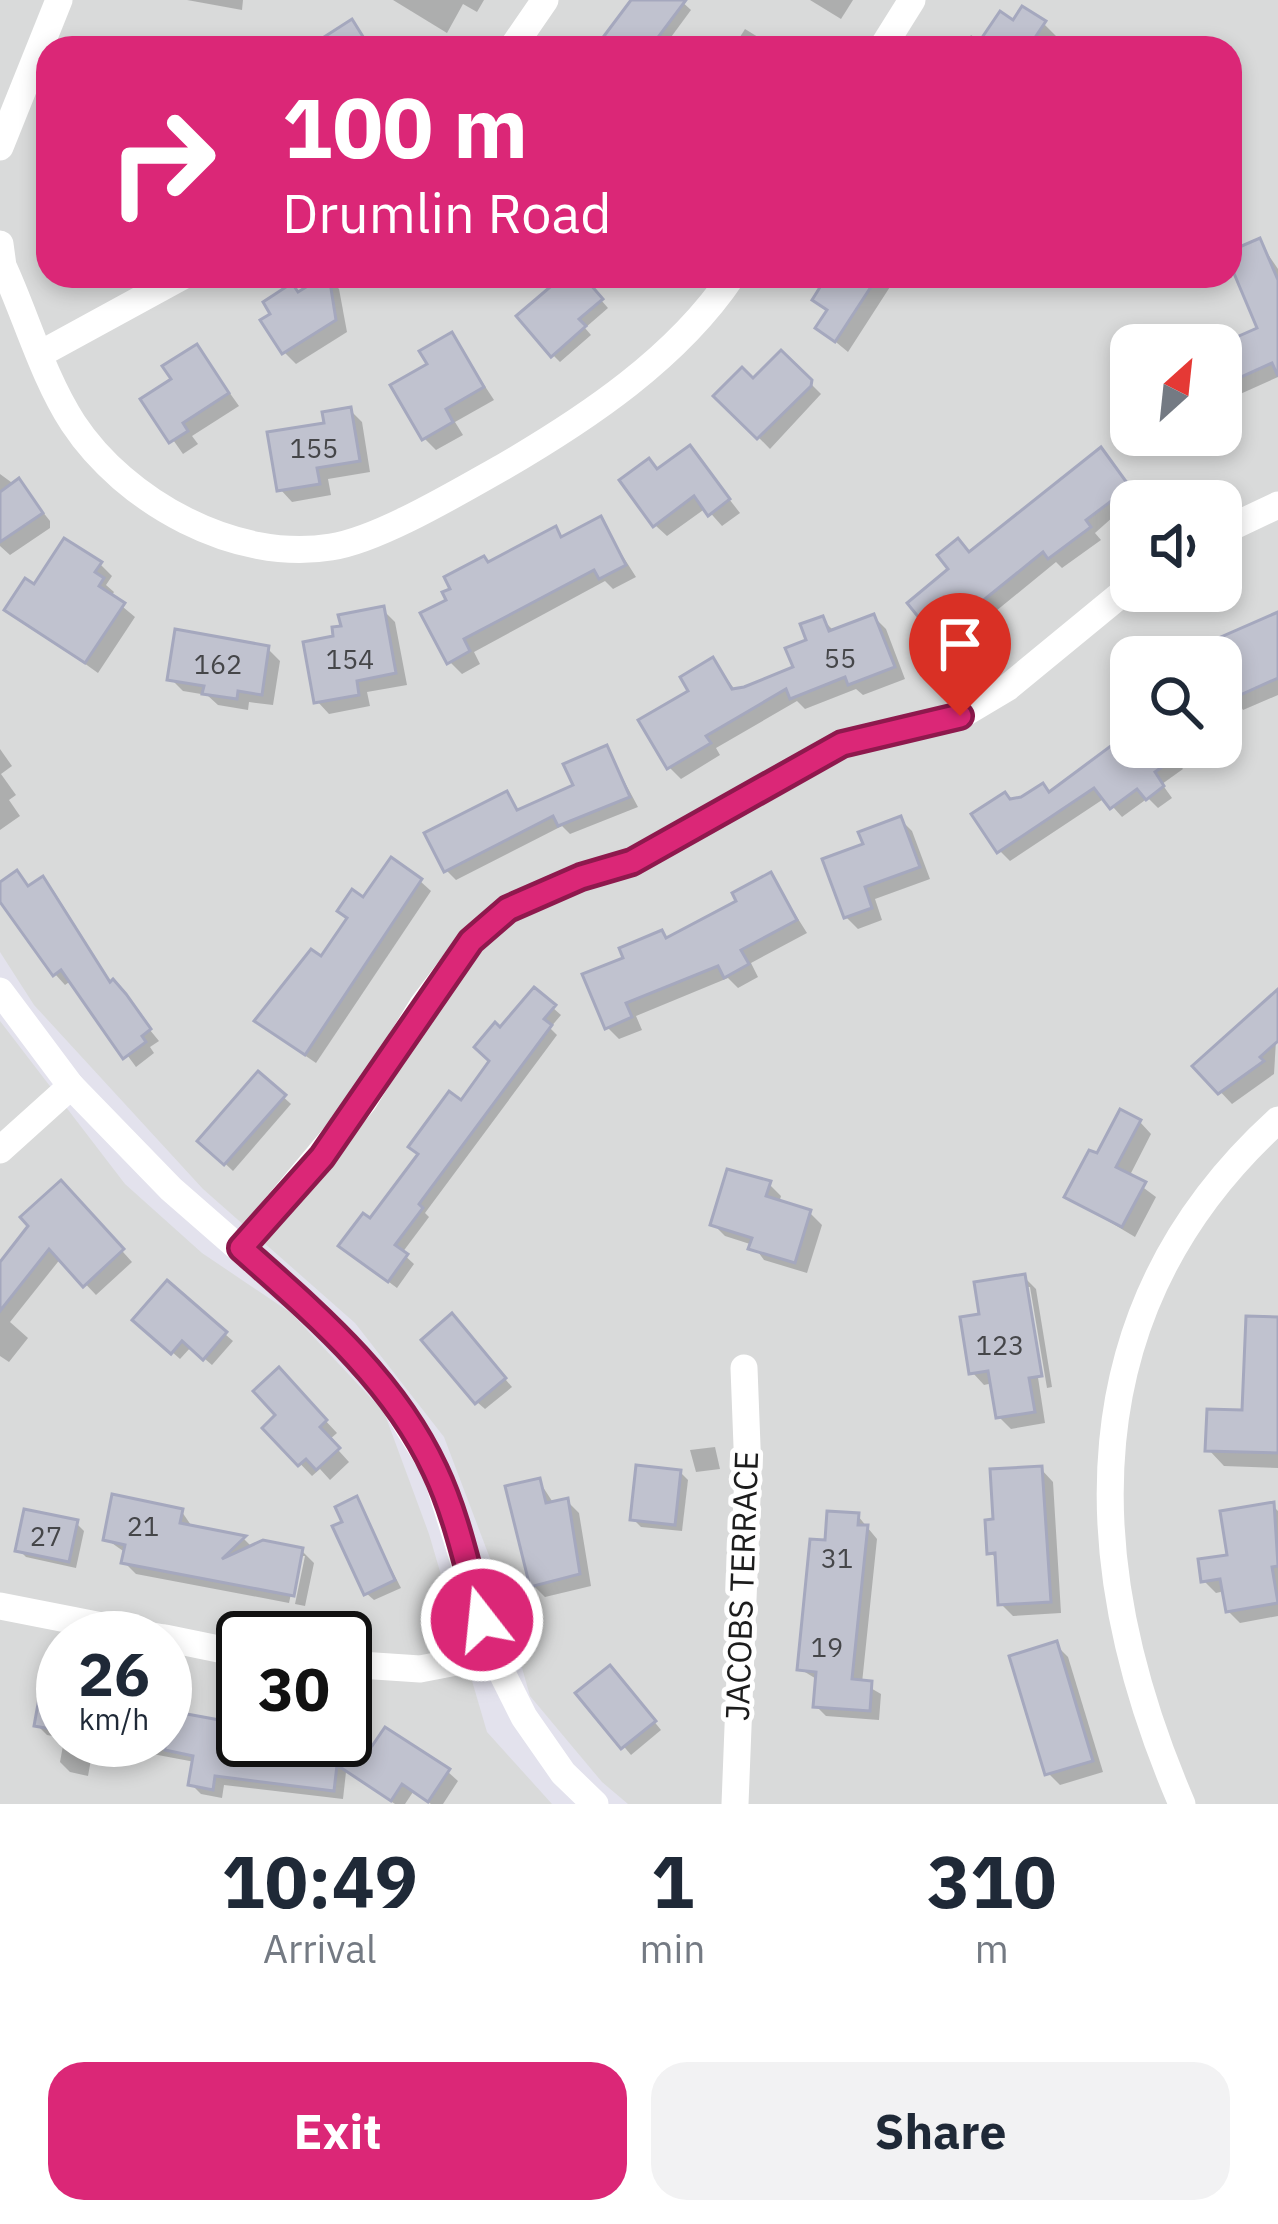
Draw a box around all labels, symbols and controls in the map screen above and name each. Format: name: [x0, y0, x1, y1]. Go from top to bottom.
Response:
text: 100 m: [282, 72, 528, 181]
icon: right: [84, 84, 240, 240]
text: Drumlin Road: [282, 178, 612, 248]
north arrow: [1110, 324, 1242, 456]
map controls: [1110, 324, 1242, 768]
house number: 155: [290, 430, 338, 465]
button: sound: [1110, 480, 1242, 612]
pin: [909, 593, 1011, 716]
icon: arrive: [927, 611, 993, 677]
button: search: [1110, 636, 1242, 768]
house number: 55: [824, 640, 856, 675]
house number: 154: [326, 641, 374, 676]
house number: 162: [194, 646, 242, 681]
house number: 123: [976, 1327, 1024, 1362]
street label: JACOBS TERRACE: [715, 1450, 767, 1722]
house number: 21: [127, 1508, 159, 1543]
house number: 27: [30, 1518, 62, 1553]
house number: 31: [821, 1540, 853, 1575]
position arrow: [419, 1557, 545, 1683]
speed limit sign: 30: [216, 1611, 372, 1767]
house number: 19: [811, 1629, 843, 1664]
text: 26: [78, 1634, 150, 1713]
text: km/h: [79, 1699, 149, 1738]
text: 10:49: [221, 1834, 418, 1928]
text: 1: [651, 1834, 694, 1928]
text: 310: [927, 1834, 1057, 1928]
text: Arrival: [263, 1923, 377, 1974]
text: min: [640, 1923, 705, 1974]
text: m: [975, 1923, 1009, 1974]
button: Exit: [48, 2062, 627, 2200]
button: Share: [651, 2062, 1230, 2200]

